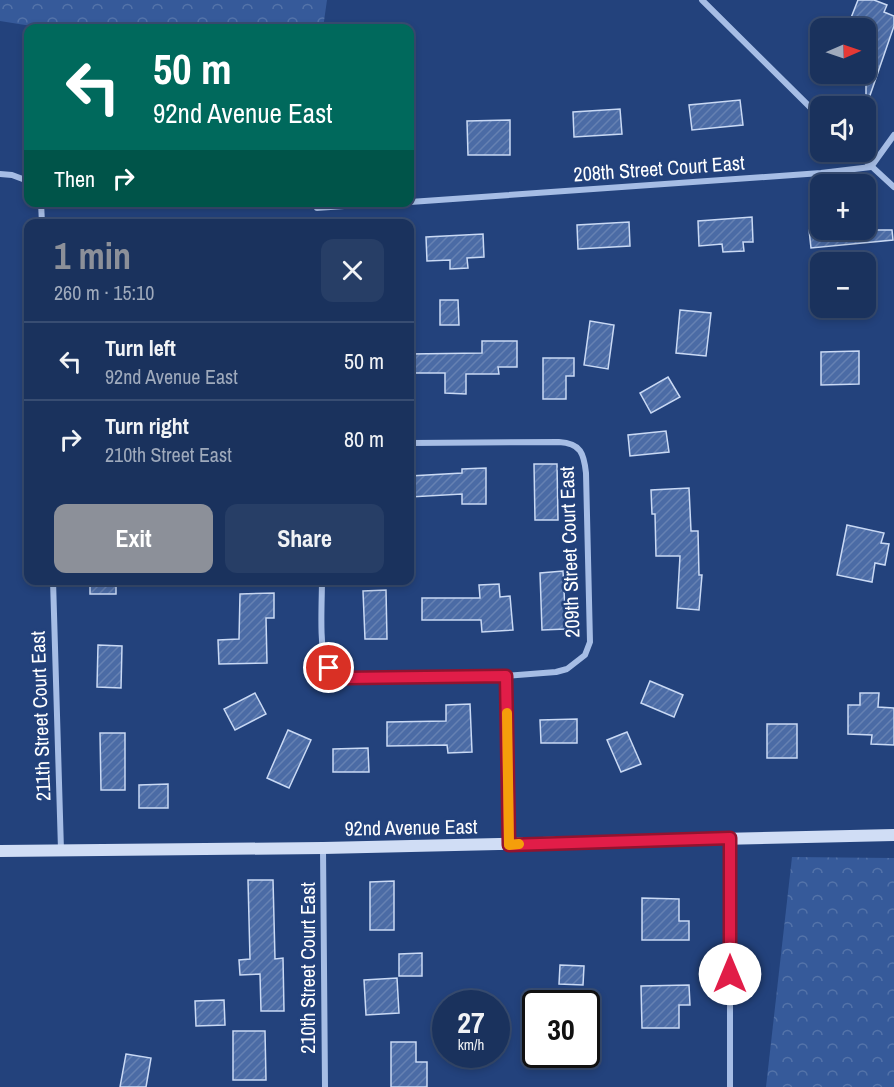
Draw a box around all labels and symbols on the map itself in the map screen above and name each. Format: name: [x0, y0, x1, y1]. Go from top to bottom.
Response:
north arrow: [810, 18, 876, 84]
street label: 208th Street Court East: [573, 149, 746, 187]
street label: 209th Street Court East: [553, 465, 585, 638]
street label: 211th Street Court East: [24, 630, 56, 802]
pin: [303, 642, 354, 693]
street label: 92nd Avenue East: [344, 812, 478, 842]
street label: 210th Street Court East: [294, 882, 321, 1054]
position arrow: [698, 942, 762, 1006]
speed limit sign: 30: [522, 990, 600, 1068]

